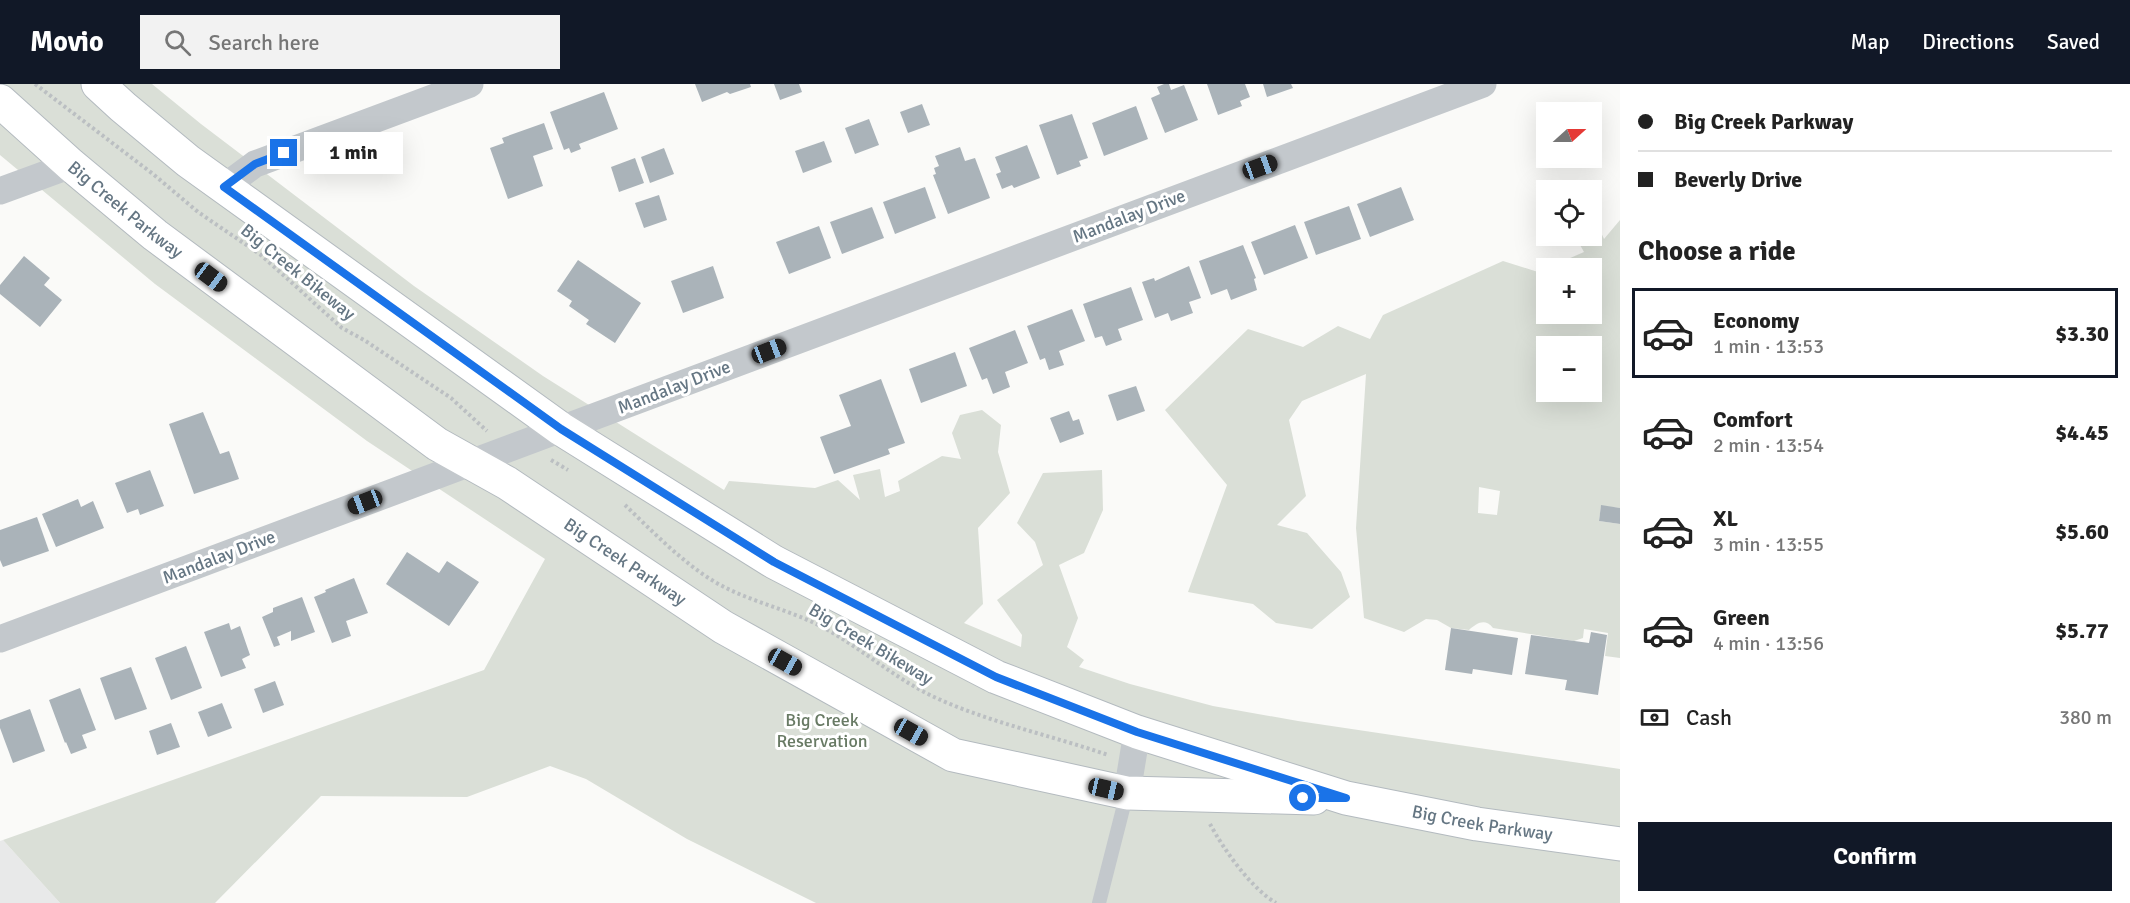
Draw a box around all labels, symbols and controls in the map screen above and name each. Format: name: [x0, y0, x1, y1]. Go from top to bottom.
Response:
search box: [140, 15, 560, 69]
text: Movio: [30, 25, 104, 59]
icon: search: [161, 26, 194, 59]
text: Search here: [209, 29, 320, 56]
text: Map: [1851, 29, 1889, 55]
text: Directions: [1922, 29, 2014, 55]
text: Saved: [2047, 29, 2100, 55]
north arrow: [1536, 102, 1602, 168]
map controls: [1536, 102, 1602, 402]
text: Big Creek Parkway: [1674, 108, 1853, 135]
callout: 1 min: [305, 132, 404, 174]
route end: [270, 139, 297, 166]
text: 1 min: [329, 140, 378, 165]
car: [1240, 152, 1280, 182]
street label: Big Creek Parkway: [63, 156, 188, 263]
text: Beverly Drive: [1674, 166, 1802, 193]
button: locate: [1536, 180, 1602, 246]
street label: Mandalay Drive: [1070, 184, 1188, 248]
street label: Big Creek Bikeway: [236, 219, 360, 325]
text: Choose a ride: [1638, 235, 1796, 268]
button: +: [1536, 258, 1602, 324]
car: [191, 259, 231, 295]
icon: car: [1641, 306, 1695, 360]
text: Economy: [1713, 307, 1799, 334]
text: $3.30: [2055, 320, 2109, 347]
text: 1 min · 13:53: [1713, 334, 1824, 359]
car: [749, 336, 789, 366]
button: −: [1536, 336, 1602, 402]
street label: Mandalay Drive: [615, 355, 733, 419]
icon: car: [1641, 405, 1695, 459]
text: Comfort: [1713, 406, 1793, 433]
text: $4.45: [2055, 419, 2109, 446]
text: 2 min · 13:54: [1713, 433, 1824, 458]
car: [345, 487, 385, 517]
icon: car: [1641, 504, 1695, 558]
text: XL: [1713, 505, 1738, 532]
street label: Big Creek Parkway: [560, 513, 691, 611]
text: $5.60: [2055, 518, 2109, 545]
street label: Mandalay Drive: [160, 525, 278, 589]
text: 3 min · 13:55: [1713, 532, 1824, 557]
street label: Big Creek Bikeway: [805, 598, 937, 690]
icon: car: [1641, 603, 1695, 657]
text: Green: [1713, 604, 1770, 631]
text: $5.77: [2055, 617, 2109, 644]
text: 4 min · 13:56: [1713, 631, 1824, 656]
car: [765, 645, 805, 679]
icon: cash: [1638, 701, 1671, 734]
text: Cash: [1686, 704, 1732, 731]
text: 380 m: [2059, 705, 2112, 730]
park label: Big Creek Reservation: [776, 709, 868, 752]
car: [891, 715, 931, 749]
car: [1086, 776, 1126, 802]
route start: [1289, 784, 1316, 811]
street label: Big Creek Parkway: [1410, 800, 1555, 846]
button: Confirm: [1638, 822, 2112, 891]

